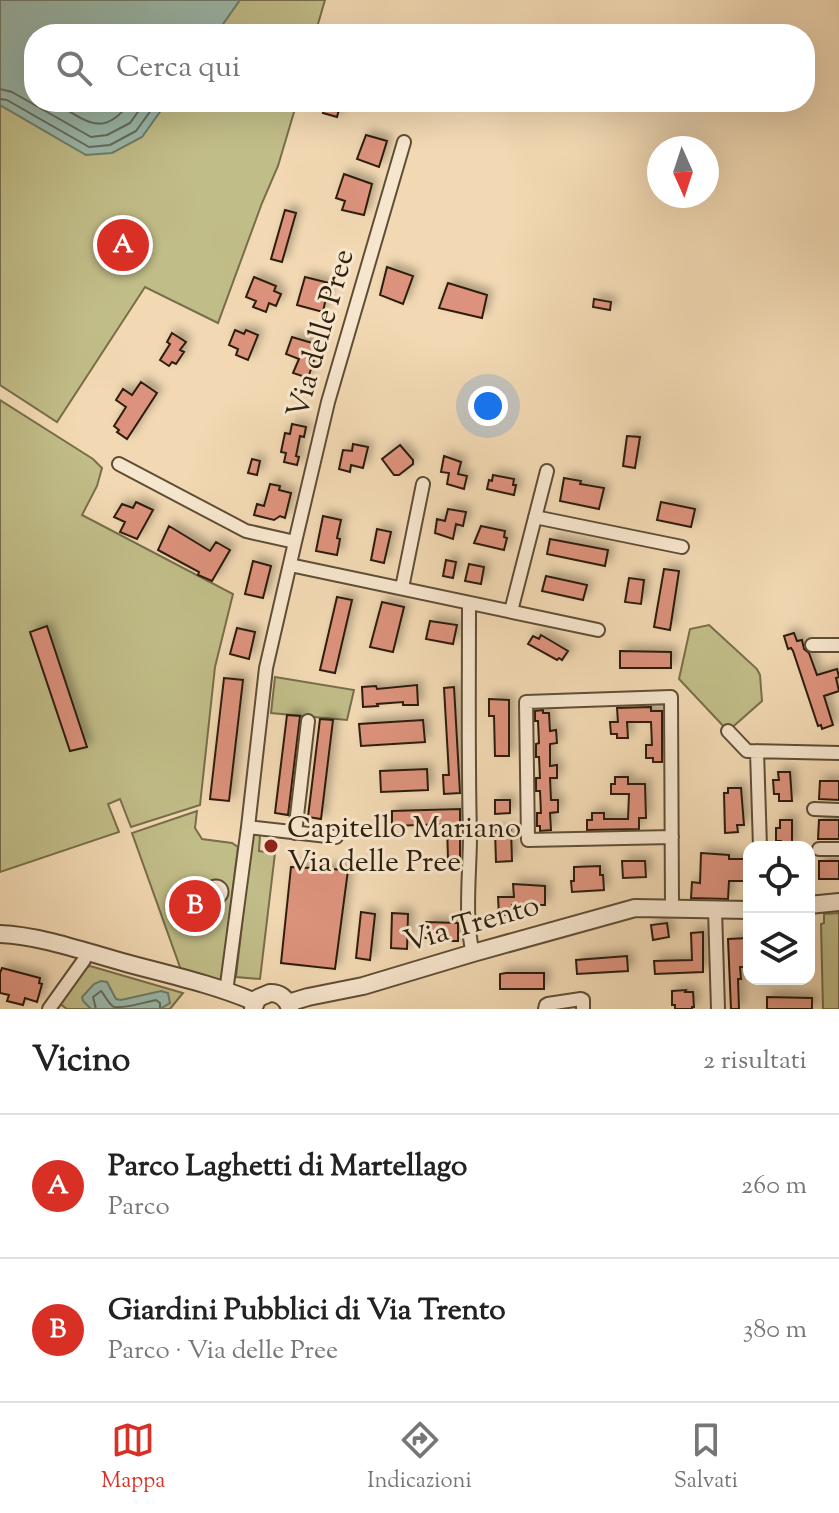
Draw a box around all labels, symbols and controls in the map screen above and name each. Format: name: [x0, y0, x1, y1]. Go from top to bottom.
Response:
search box: [24, 24, 815, 112]
icon: search: [52, 46, 96, 90]
text: Cerca qui: [116, 47, 241, 90]
north arrow: [647, 136, 719, 208]
pin: A: [97, 215, 149, 275]
street label: Via delle Pree: [277, 244, 367, 424]
your location: [468, 386, 508, 426]
place label: Capitello Mariano Via delle Pree: [287, 808, 521, 885]
marker: Capitello Mariano Via delle Pree: [262, 837, 280, 855]
map controls: [743, 841, 815, 985]
button: locate: [743, 841, 815, 913]
pin: B: [169, 876, 221, 936]
street label: Via Trento: [399, 885, 545, 965]
button: layers: [743, 913, 815, 985]
text: Vicino: [32, 1037, 130, 1086]
text: 2 risultati: [703, 1043, 807, 1080]
text: Parco Laghetti di Martellago: [108, 1146, 467, 1189]
text: A: [47, 1168, 69, 1205]
text: 260 m: [741, 1168, 807, 1205]
text: Parco: [108, 1189, 170, 1226]
text: Giardini Pubblici di Via Trento: [108, 1290, 506, 1333]
text: B: [50, 1312, 66, 1349]
text: 380 m: [743, 1312, 807, 1349]
text: Parco · Via delle Pree: [108, 1333, 338, 1370]
tab: Mappa: [101, 1418, 165, 1498]
tab: Indicazioni: [367, 1418, 472, 1498]
tab: Salvati: [674, 1418, 738, 1498]

